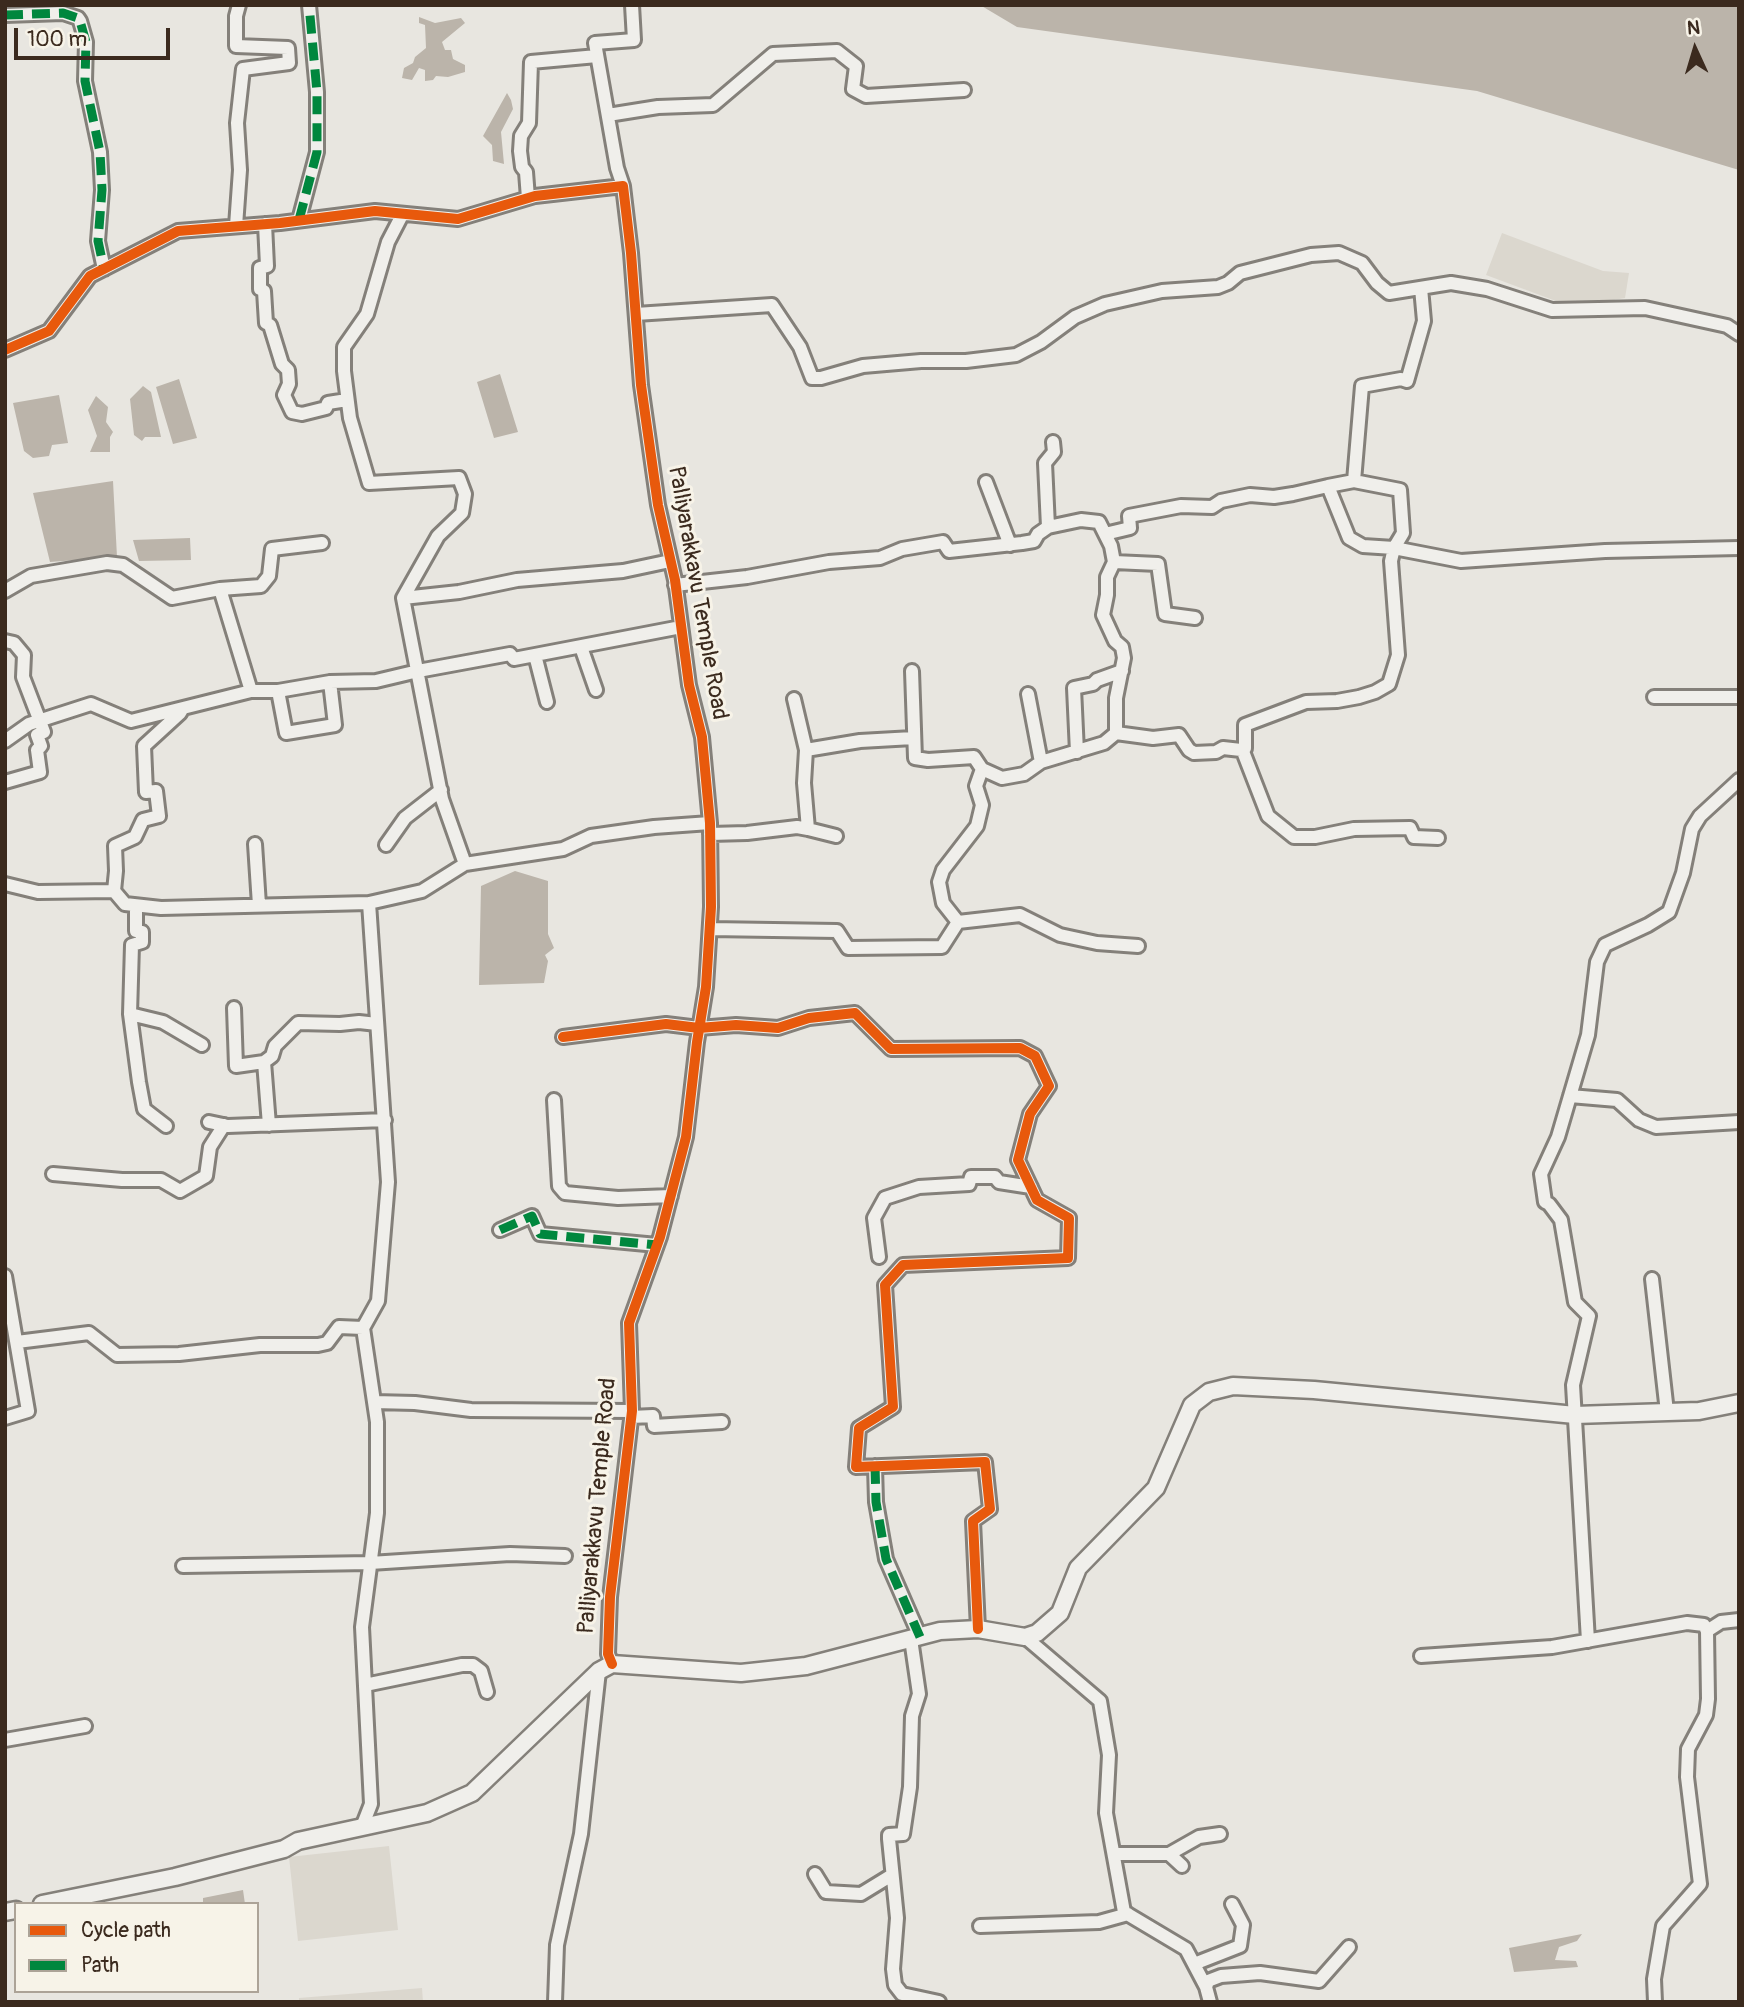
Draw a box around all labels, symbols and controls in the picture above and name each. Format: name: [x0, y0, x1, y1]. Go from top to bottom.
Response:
scale bar: [18, 14, 173, 58]
north arrow: [1660, 14, 1730, 84]
text: N: [1686, 16, 1701, 40]
text: 100 m: [27, 26, 87, 53]
street label: Palliyarakkavu Temple Road: [661, 464, 733, 722]
street label: Palliyarakkavu Temple Road: [573, 1377, 623, 1635]
legend: [14, 1902, 259, 1993]
text: Cycle path: [81, 1917, 171, 1944]
text: Path: [81, 1952, 119, 1979]

